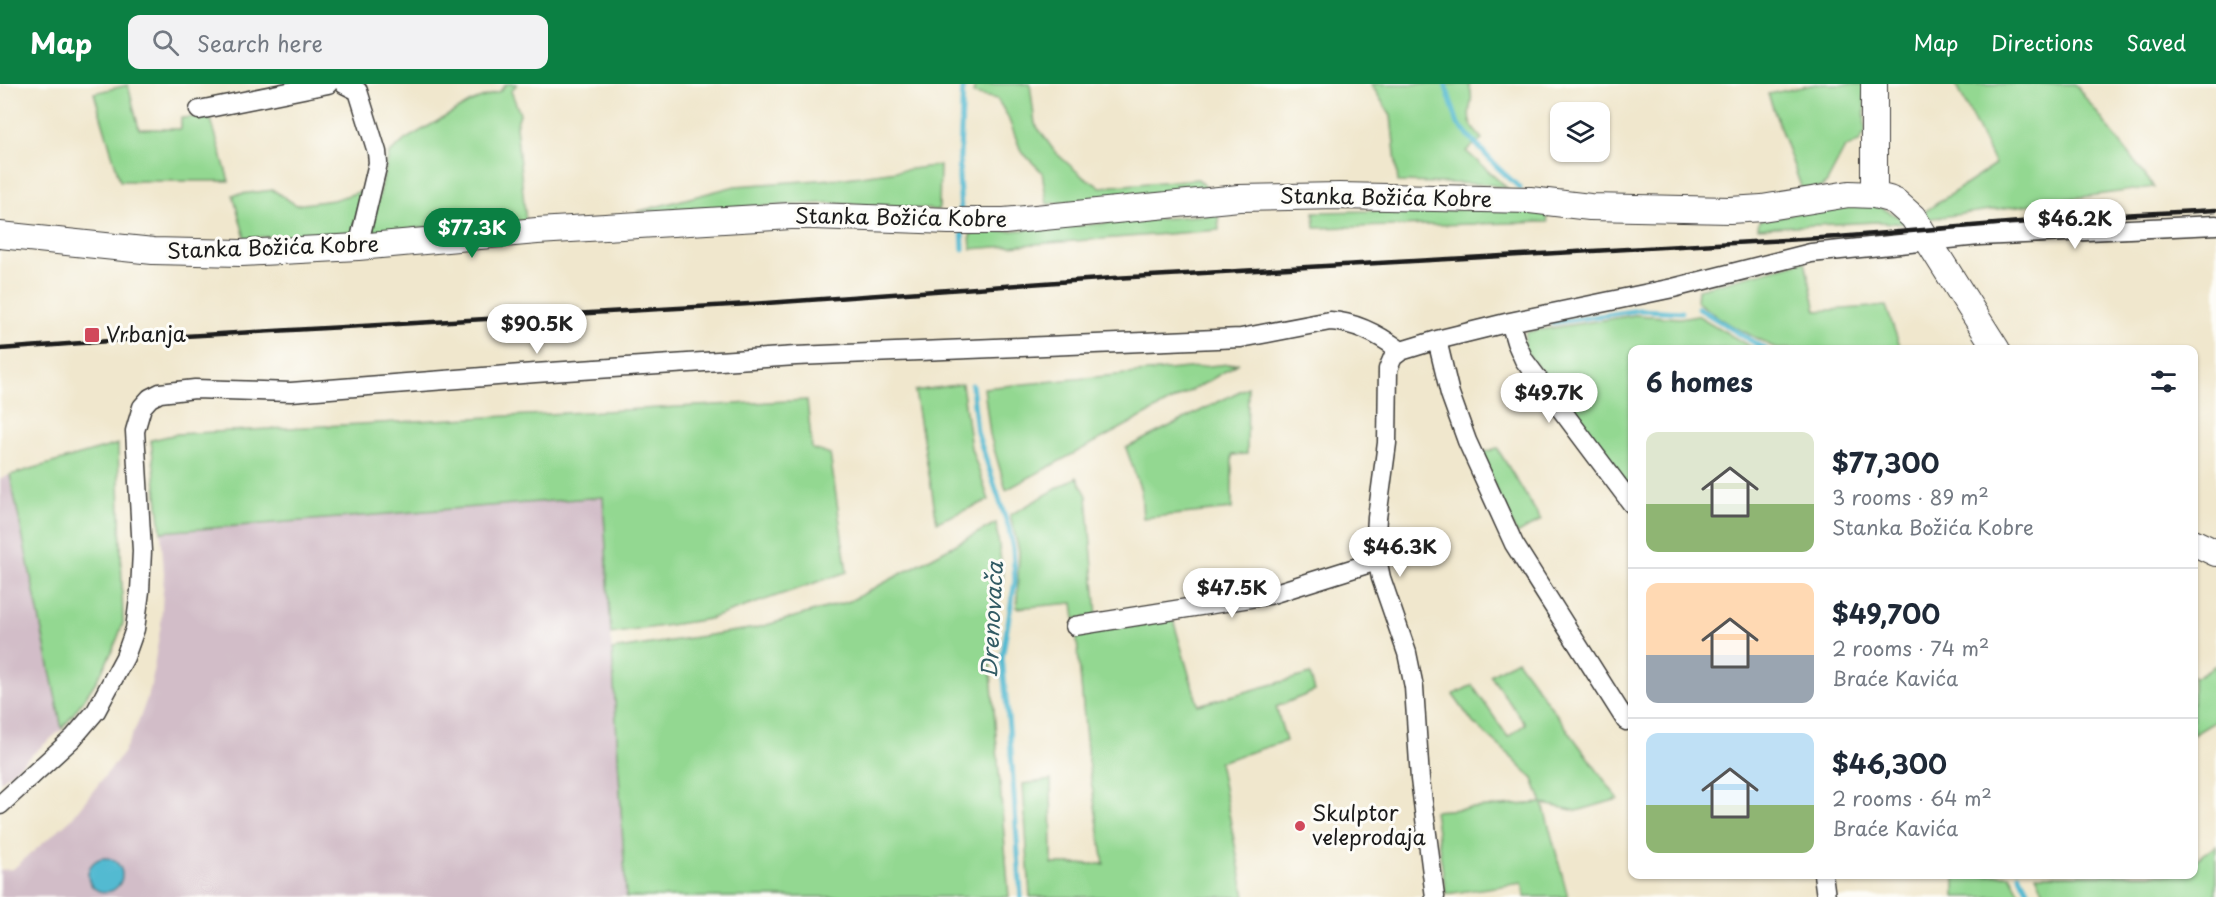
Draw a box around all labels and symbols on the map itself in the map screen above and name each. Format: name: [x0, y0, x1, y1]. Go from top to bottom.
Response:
street label: Stanka Božića Kobre: [1280, 178, 1492, 214]
street label: Stanka Božića Kobre: [795, 198, 1007, 234]
pin: $46.2K: [2026, 199, 2124, 250]
pin: $77.3K: [423, 208, 521, 259]
street label: Stanka Božića Kobre: [166, 226, 379, 266]
pin: $90.5K: [488, 304, 586, 355]
place label: Vrbanja: [106, 317, 186, 349]
marker: Vrbanja: [83, 326, 101, 344]
pin: $49.7K: [1500, 373, 1598, 424]
pin: $46.3K: [1351, 527, 1449, 578]
water label: Drenovača: [971, 560, 1010, 679]
pin: $47.5K: [1183, 568, 1281, 619]
place label: Skulptor veleprodaja: [1312, 796, 1426, 852]
marker: Skulptor veleprodaja: [1293, 819, 1307, 833]

